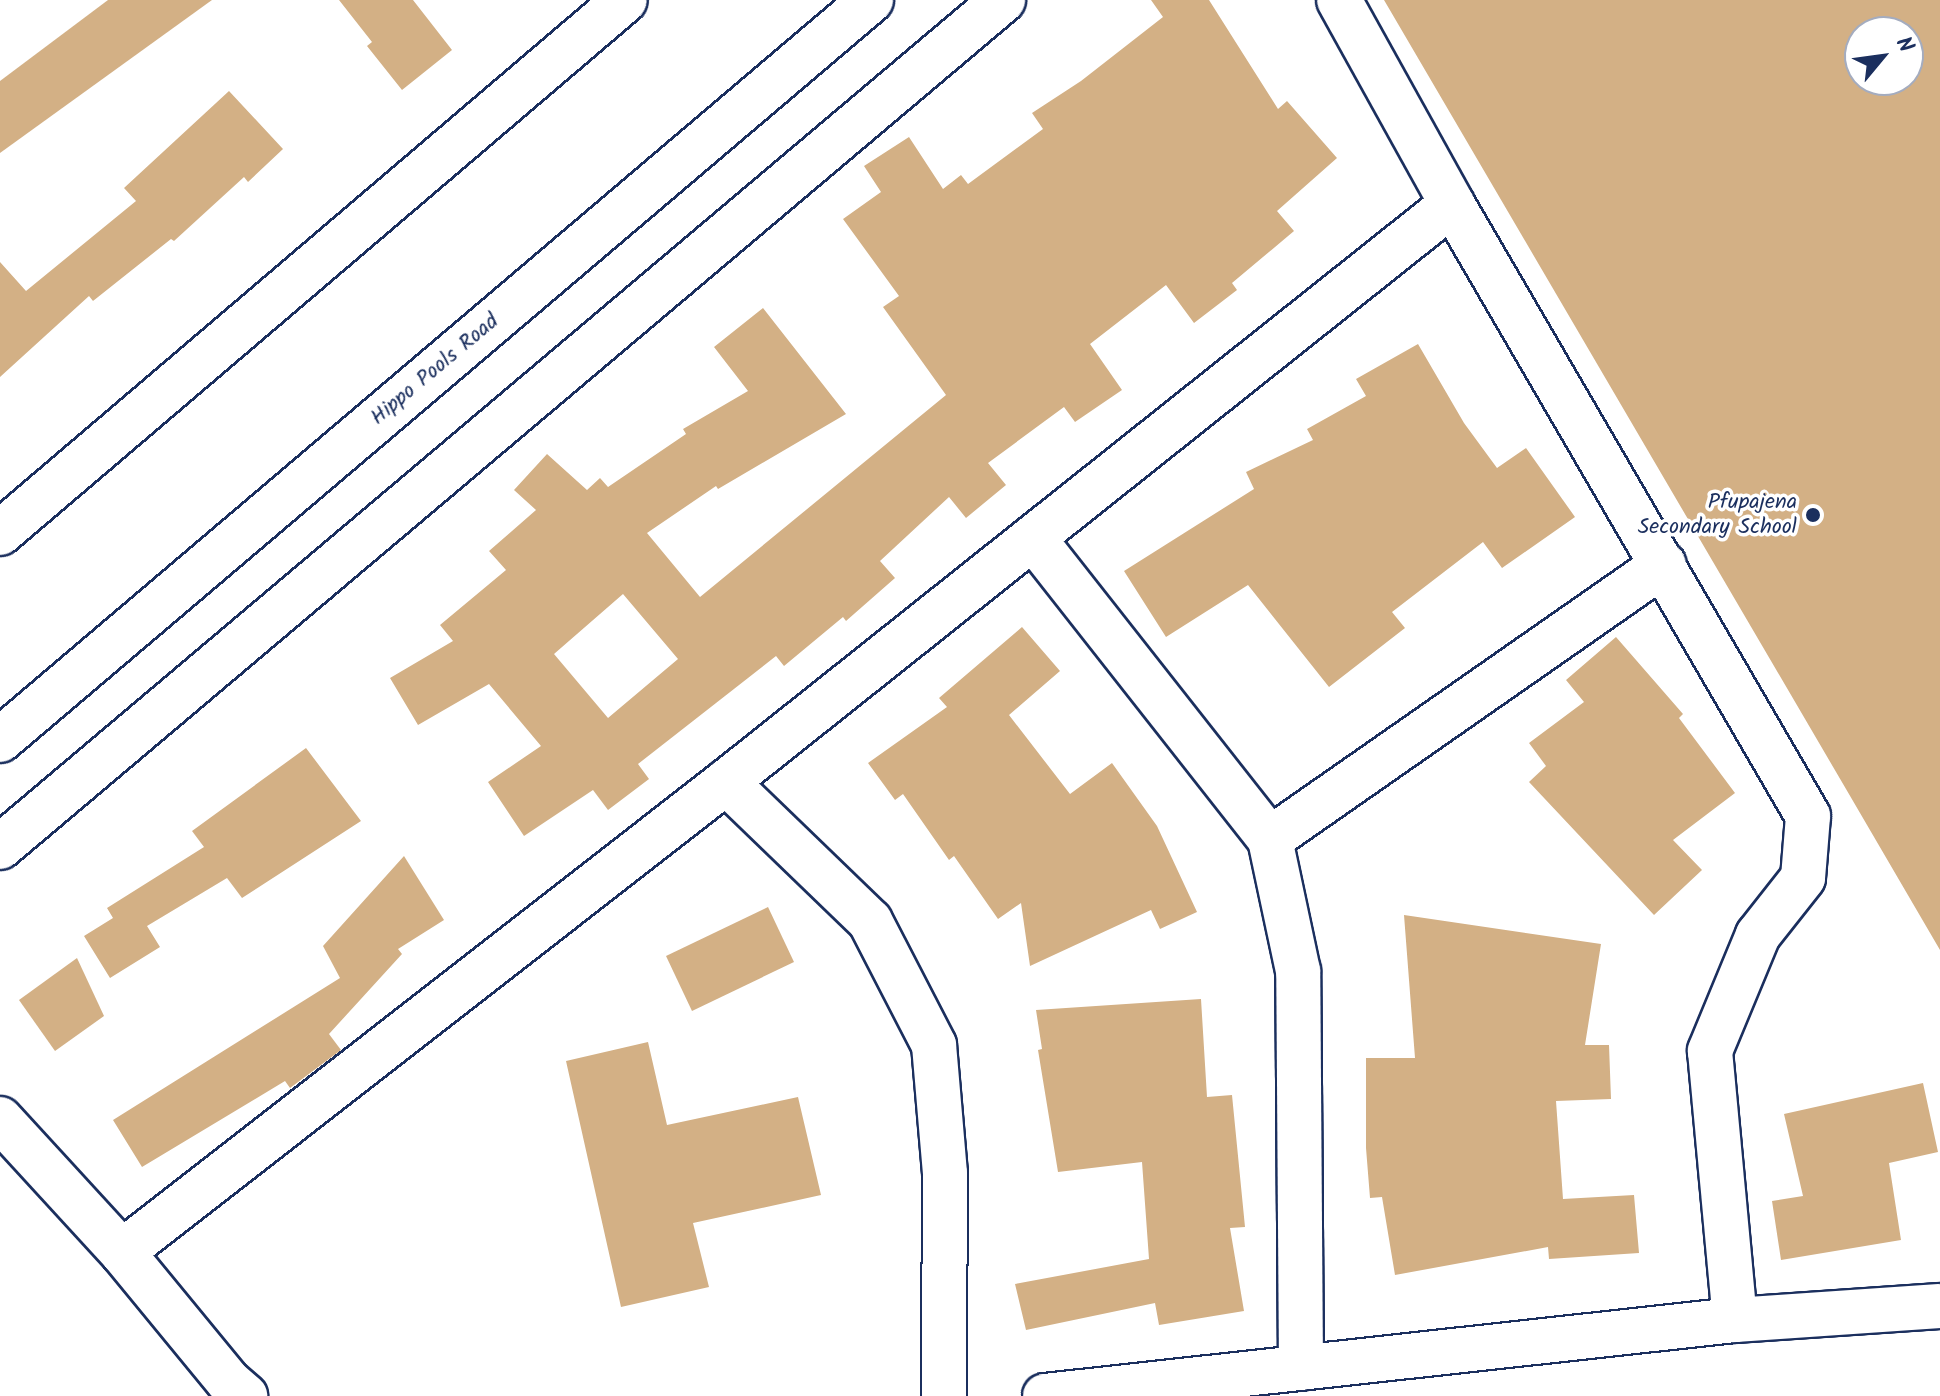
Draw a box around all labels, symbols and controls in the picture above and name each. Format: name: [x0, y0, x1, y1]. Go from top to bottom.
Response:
north arrow: [1844, 16, 1924, 96]
text: N: [1885, 31, 1922, 60]
street label: Hippo Pools Road: [365, 309, 505, 431]
place label: Pfupajena Secondary School: [1638, 489, 1797, 540]
marker: Pfupajena Secondary School: [1804, 506, 1822, 524]

